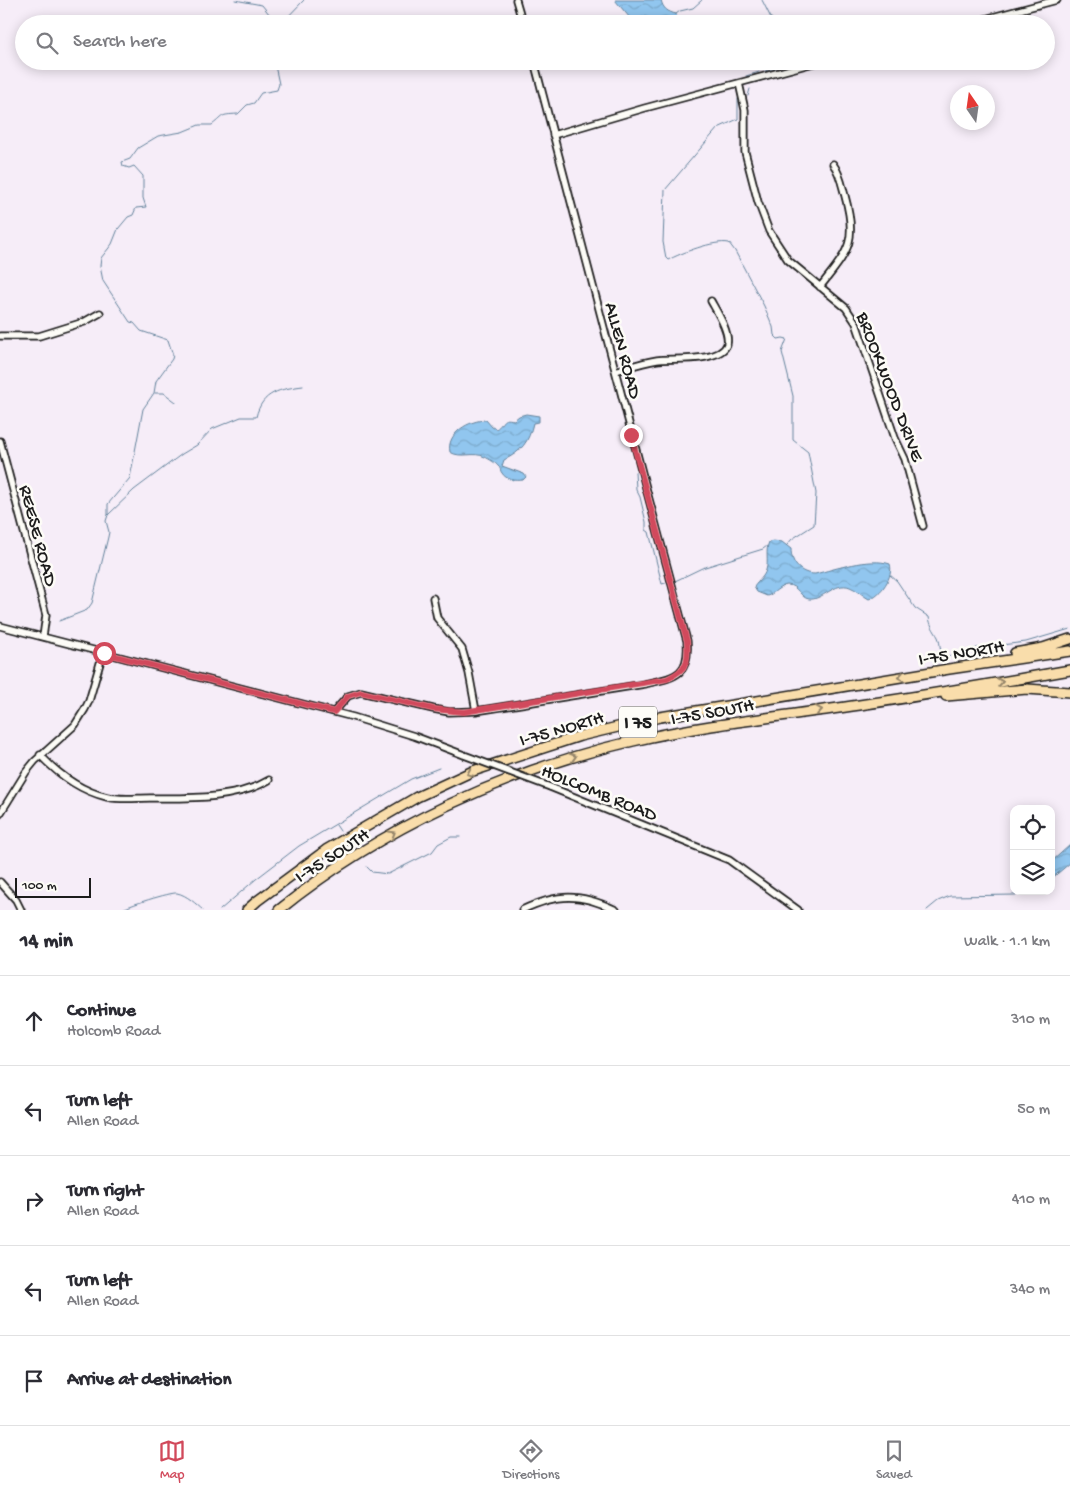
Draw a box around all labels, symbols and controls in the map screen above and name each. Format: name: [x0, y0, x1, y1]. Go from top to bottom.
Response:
search box: [15, 15, 1055, 70]
icon: search: [33, 29, 61, 57]
text: Search here: [73, 31, 167, 54]
north arrow: [950, 85, 995, 130]
street label: ALLEN ROAD: [598, 300, 646, 402]
street label: BROOKWOOD DRIVE: [849, 308, 928, 466]
route end: [620, 424, 643, 447]
street label: REESE ROAD: [12, 483, 61, 590]
street label: I-75 NORTH: [917, 636, 1006, 673]
route start: [93, 642, 116, 665]
one-way arrow: [896, 671, 905, 681]
one-way arrow: [996, 677, 1005, 687]
street label: I-75 SOUTH: [669, 695, 756, 732]
road number: I 75: [619, 706, 657, 738]
one-way arrow: [815, 706, 824, 716]
street label: I-75 NORTH: [517, 707, 607, 753]
one-way arrow: [568, 752, 577, 762]
street label: HOLCOMB ROAD: [537, 760, 661, 828]
one-way arrow: [466, 767, 475, 777]
map controls: [1010, 805, 1055, 895]
button: locate: [1010, 805, 1055, 850]
street label: I-75 SOUTH: [291, 824, 375, 890]
one-way arrow: [386, 831, 395, 841]
button: layers: [1010, 850, 1055, 895]
scale bar: [15, 875, 91, 898]
text: 100 m: [22, 878, 57, 895]
text: 14 min: [20, 930, 73, 955]
text: Walk · 1.1 km: [964, 933, 1050, 952]
text: Continue: [67, 1000, 136, 1023]
icon: ahead: [20, 1007, 48, 1035]
text: 310 m: [1011, 1011, 1050, 1030]
text: Holcomb Road: [67, 1023, 160, 1042]
text: Turn left: [67, 1090, 131, 1113]
icon: left: [20, 1097, 48, 1125]
text: 50 m: [1017, 1101, 1050, 1120]
text: Allen Road: [67, 1113, 138, 1132]
text: Turn right: [67, 1180, 143, 1203]
icon: right: [20, 1187, 48, 1215]
text: 410 m: [1012, 1191, 1050, 1210]
text: Allen Road: [67, 1203, 138, 1222]
text: Turn left: [67, 1270, 131, 1293]
icon: left: [20, 1277, 48, 1305]
text: 340 m: [1010, 1281, 1050, 1300]
text: Allen Road: [67, 1293, 138, 1312]
icon: arrive: [20, 1367, 48, 1395]
text: Arrive at destination: [67, 1369, 231, 1392]
tab: Map: [158, 1437, 186, 1484]
tab: Directions: [503, 1437, 560, 1484]
tab: Saved: [876, 1437, 912, 1484]

